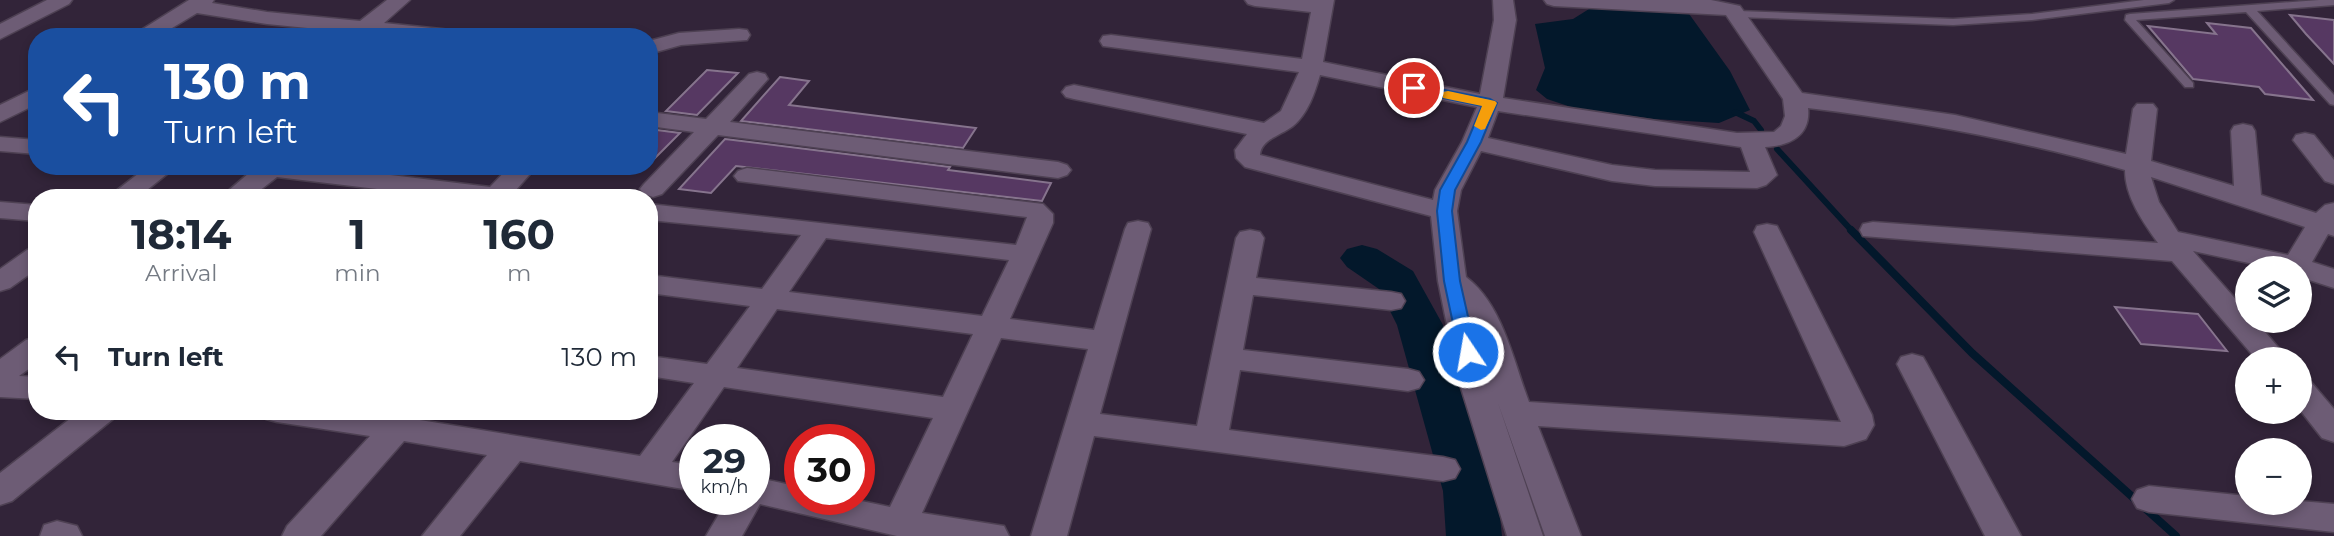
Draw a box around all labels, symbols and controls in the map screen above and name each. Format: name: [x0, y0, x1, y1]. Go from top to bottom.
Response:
text: 130 m: [164, 52, 311, 111]
icon: left: [49, 56, 140, 147]
pin: [1384, 58, 1444, 118]
icon: arrive: [1395, 69, 1433, 107]
text: Turn left: [164, 112, 298, 151]
text: 18:14: [131, 208, 231, 260]
text: 1: [349, 208, 366, 260]
text: 160: [483, 208, 555, 260]
map controls: [2235, 256, 2312, 515]
button: layers: [2235, 256, 2312, 333]
text: Arrival: [145, 259, 217, 287]
text: min: [334, 259, 380, 287]
text: m: [507, 259, 531, 287]
position arrow: [1431, 315, 1505, 389]
icon: left: [49, 338, 87, 376]
text: Turn left: [108, 341, 224, 373]
text: 130 m: [561, 341, 637, 373]
button: +: [2235, 347, 2312, 424]
speed limit sign: 30: [784, 424, 875, 515]
button: −: [2235, 438, 2312, 515]
text: 29: [703, 439, 746, 482]
text: km/h: [700, 476, 749, 498]

